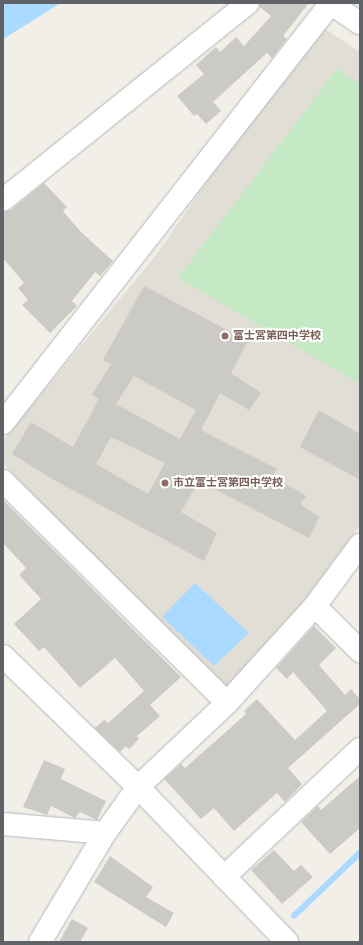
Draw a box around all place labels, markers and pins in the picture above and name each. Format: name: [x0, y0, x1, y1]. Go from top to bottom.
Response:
place label: 富士宮第四中学校: [233, 329, 321, 343]
marker: 富士宮第四中学校: [220, 331, 230, 341]
place label: 市立富士宮第四中学校: [173, 476, 283, 490]
marker: 市立富士宮第四中学校: [160, 478, 170, 488]

